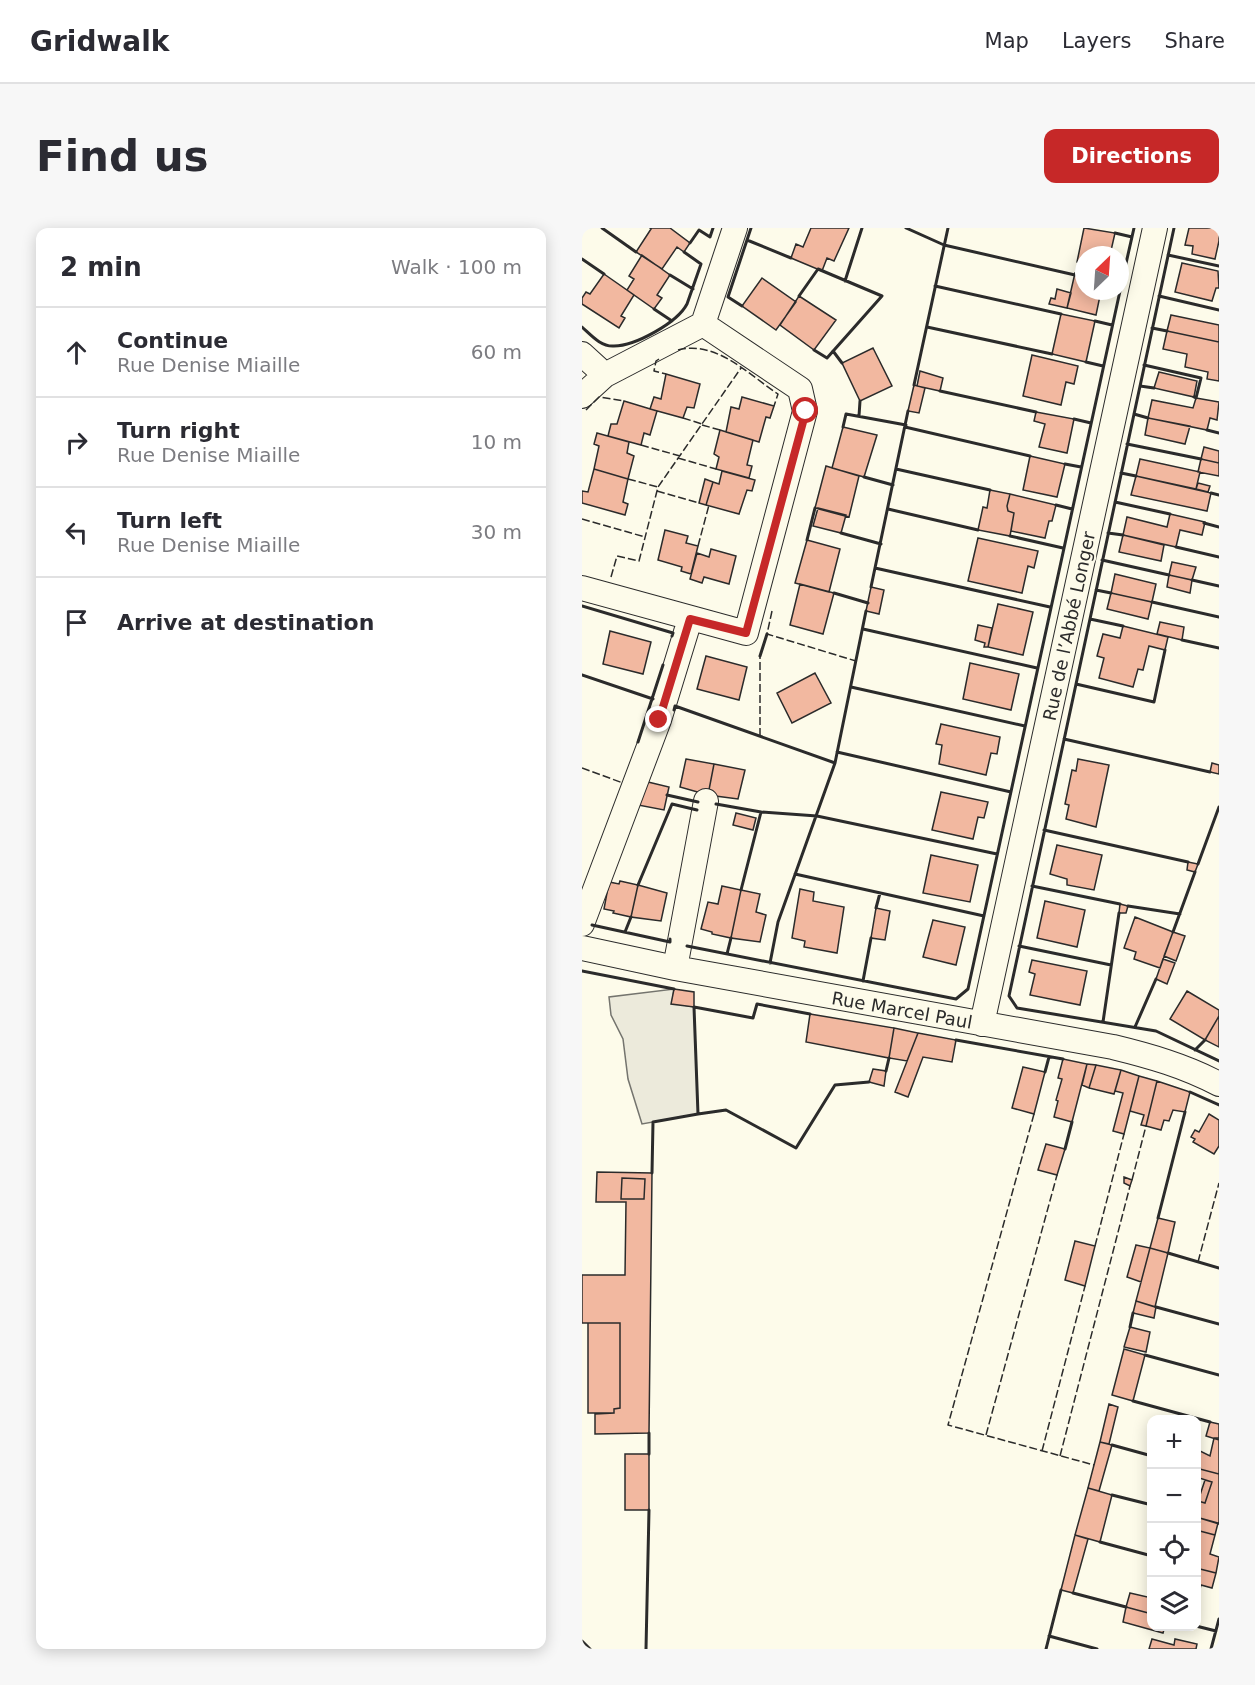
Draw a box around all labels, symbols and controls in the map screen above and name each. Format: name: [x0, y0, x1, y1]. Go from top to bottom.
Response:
text: Gridwalk: [30, 25, 169, 58]
text: Map: [985, 29, 1029, 53]
text: Layers: [1062, 29, 1131, 53]
text: Share: [1164, 29, 1225, 53]
button: Directions: [1044, 129, 1219, 183]
text: Find us: [36, 132, 209, 181]
north arrow: [1075, 246, 1129, 300]
text: 2 min: [60, 252, 142, 282]
text: Walk · 100 m: [391, 255, 522, 279]
text: Continue: [117, 328, 228, 353]
icon: ahead: [60, 336, 93, 369]
text: 60 m: [471, 340, 522, 364]
text: Rue Denise Miaille: [117, 353, 300, 377]
route start: [792, 397, 818, 423]
text: Turn right: [117, 418, 240, 443]
icon: right: [60, 426, 93, 459]
text: 10 m: [471, 430, 522, 454]
text: Rue Denise Miaille: [117, 443, 300, 467]
text: Turn left: [117, 508, 222, 533]
icon: left: [60, 516, 93, 549]
text: 30 m: [471, 520, 522, 544]
street label: Rue de l’Abbé Longer: [1039, 529, 1099, 722]
text: Rue Denise Miaille: [117, 533, 300, 557]
icon: arrive: [60, 606, 93, 639]
text: Arrive at destination: [117, 610, 374, 635]
route end: [645, 706, 671, 732]
street label: Rue Marcel Paul: [830, 987, 974, 1033]
map controls: [1147, 1415, 1201, 1631]
button: +: [1147, 1415, 1201, 1469]
button: −: [1147, 1469, 1201, 1523]
button: locate: [1147, 1523, 1201, 1577]
button: layers: [1147, 1577, 1201, 1631]

